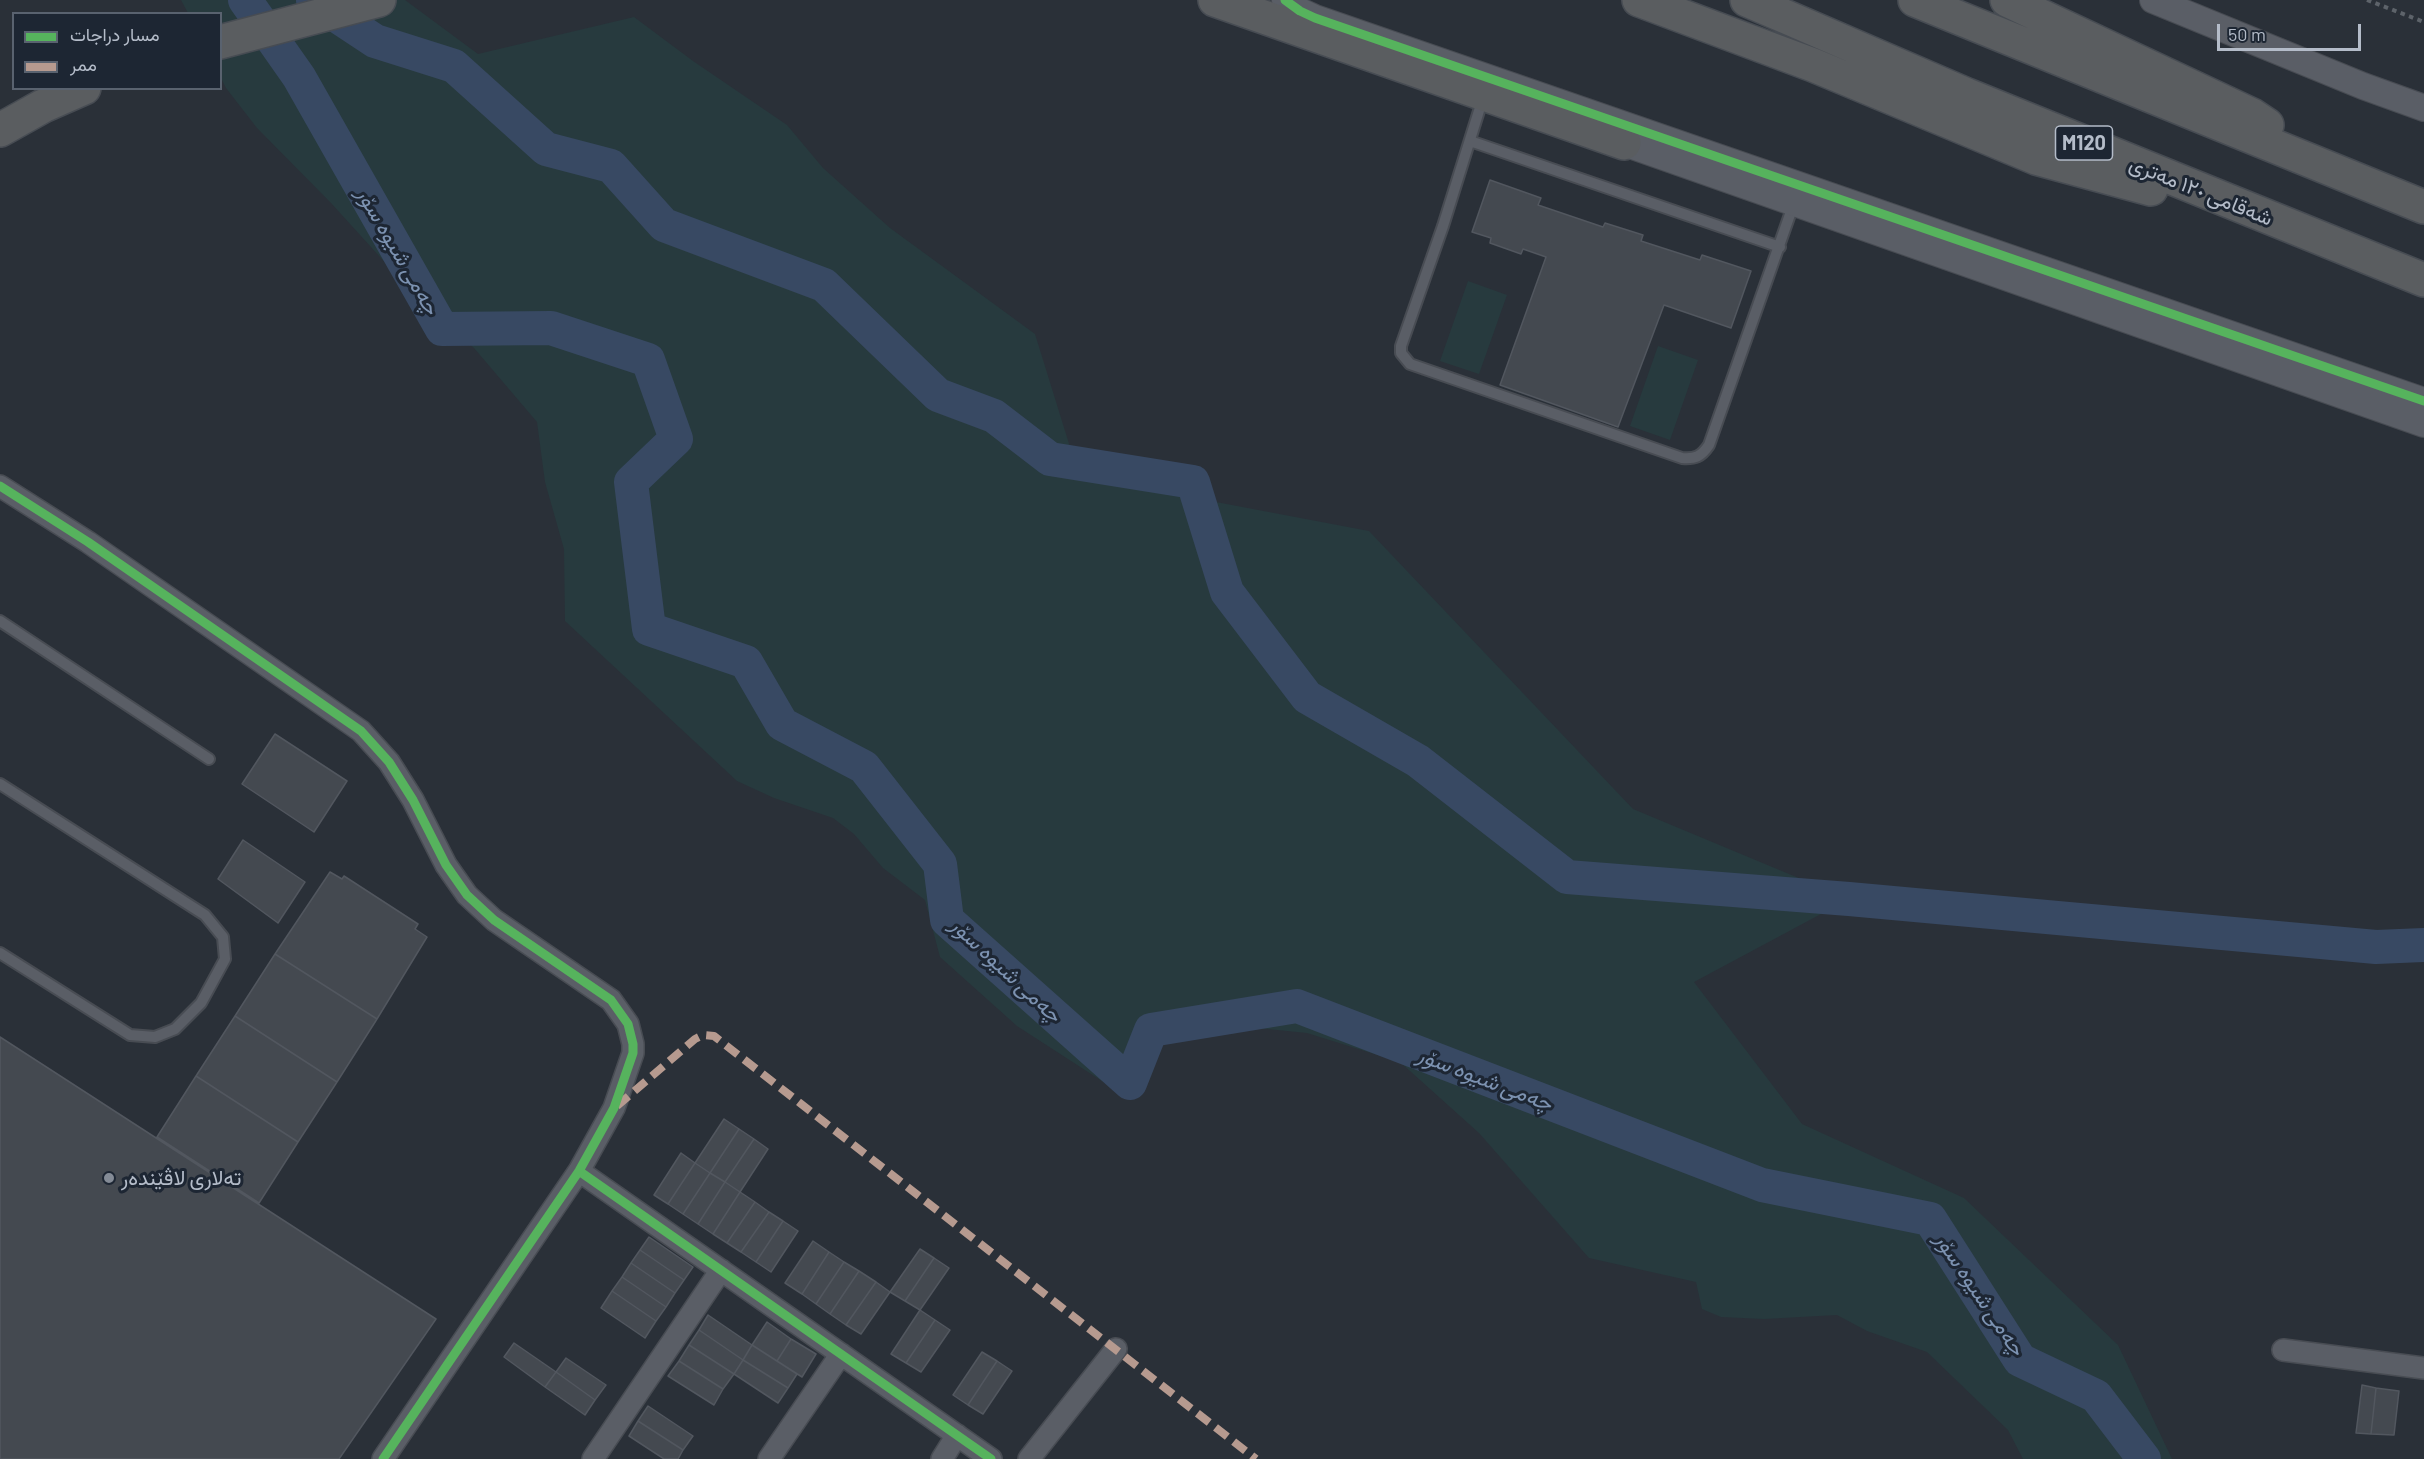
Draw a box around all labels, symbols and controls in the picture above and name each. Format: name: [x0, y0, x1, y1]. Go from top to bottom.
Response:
legend: [12, 12, 222, 90]
scale bar: [2220, 12, 2364, 50]
text: مسار دراجات: [70, 23, 160, 45]
text: 50 m: [2228, 23, 2266, 45]
text: ممر: [70, 53, 97, 75]
road number: M120: [2056, 126, 2112, 160]
street label: شەقامی ١٢٠ مەتری: [2126, 151, 2276, 231]
water label: چەمی شیوە سۆر: [351, 183, 445, 319]
water label: چەمی شیوە سۆر: [945, 912, 1067, 1028]
water label: چەمی شیوە سۆر: [1414, 1041, 1556, 1117]
place label: تەلاری لاڤێندەر: [121, 1165, 241, 1191]
marker: تەلاری لاڤێندەر: [102, 1171, 116, 1185]
water label: چەمی شیوە سۆر: [1929, 1228, 2031, 1360]

